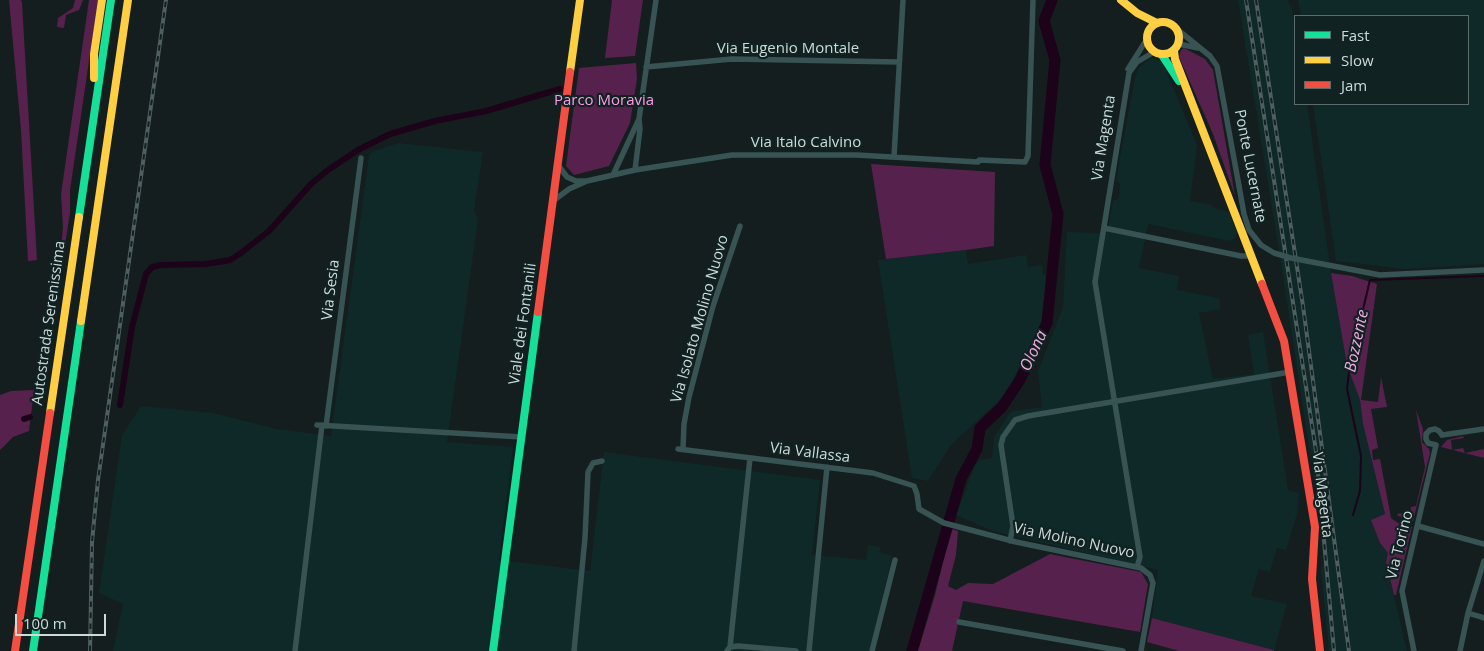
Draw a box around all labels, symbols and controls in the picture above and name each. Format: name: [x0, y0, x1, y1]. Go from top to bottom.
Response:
legend: [1294, 15, 1469, 105]
text: Fast: [1341, 25, 1370, 45]
street label: Via Eugenio Montale: [717, 40, 859, 58]
text: Slow: [1341, 50, 1374, 70]
text: Jam: [1341, 75, 1367, 95]
park label: Parco Moravia: [554, 92, 654, 110]
street label: Via Magenta: [1088, 94, 1120, 182]
street label: Ponte Lucernate: [1230, 108, 1270, 224]
street label: Via Italo Calvino: [751, 134, 861, 152]
street label: Via Isolato Molino Nuovo: [667, 233, 733, 405]
street label: Autostrada Serenissima: [29, 240, 69, 406]
street label: Via Sesia: [318, 259, 344, 321]
street label: Viale dei Fontanili: [506, 262, 540, 386]
water label: Bozzente: [1341, 308, 1373, 374]
water label: Olona: [1016, 328, 1052, 374]
street label: Via Vallassa: [769, 439, 851, 467]
street label: Via Magenta: [1308, 451, 1336, 539]
street label: Via Torino: [1383, 509, 1417, 581]
street label: Via Molino Nuovo: [1012, 519, 1136, 563]
scale bar: [18, 604, 109, 636]
text: 100 m: [23, 613, 67, 633]

